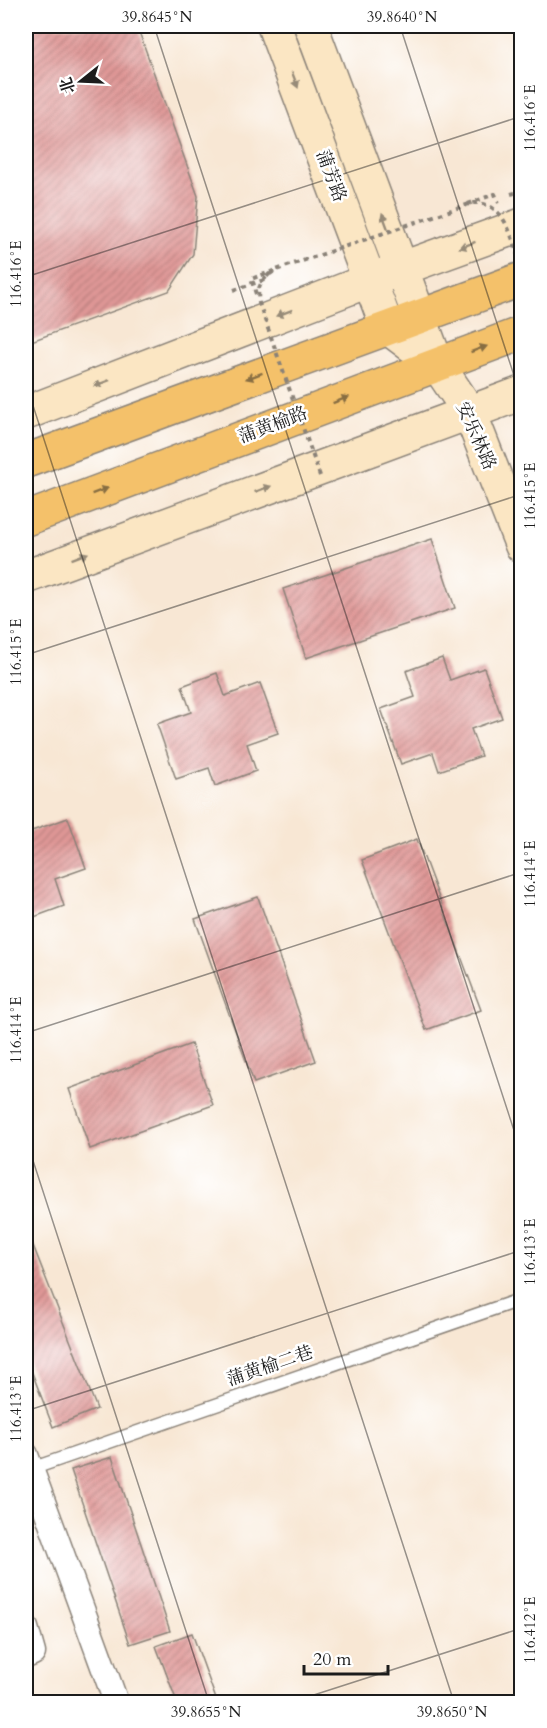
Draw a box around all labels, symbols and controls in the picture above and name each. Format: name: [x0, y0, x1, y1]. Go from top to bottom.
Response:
text: 39.8645°N: [122, 7, 192, 27]
text: 39.8640°N: [367, 7, 437, 27]
north arrow: [51, 51, 111, 111]
one-way arrow: [291, 71, 300, 89]
text: 北: [55, 74, 81, 96]
text: 116.416°E: [520, 85, 540, 151]
street label: 蒲芳路: [310, 146, 352, 206]
one-way arrow: [379, 212, 389, 230]
one-way arrow: [457, 240, 475, 250]
text: 116.416°E: [6, 241, 26, 307]
one-way arrow: [275, 309, 293, 318]
one-way arrow: [470, 343, 488, 353]
one-way arrow: [244, 372, 262, 382]
one-way arrow: [93, 379, 111, 388]
one-way arrow: [333, 394, 351, 404]
street label: 安乐林路: [450, 398, 502, 474]
street label: 蒲黄榆路: [235, 400, 311, 450]
text: 116.415°E: [520, 463, 540, 529]
one-way arrow: [255, 484, 273, 494]
one-way arrow: [91, 485, 109, 495]
one-way arrow: [72, 551, 90, 561]
text: 116.415°E: [6, 619, 26, 685]
text: 116.414°E: [520, 841, 540, 907]
text: 116.414°E: [6, 997, 26, 1063]
text: 116.413°E: [520, 1219, 540, 1285]
street label: 蒲黄榆二巷: [223, 1340, 317, 1392]
text: 116.413°E: [6, 1376, 26, 1442]
text: 116.412°E: [520, 1597, 540, 1663]
scale bar: [304, 1638, 388, 1676]
text: 20 m: [313, 1647, 352, 1672]
text: 39.8655°N: [171, 1702, 241, 1722]
text: 39.8650°N: [417, 1702, 487, 1722]

